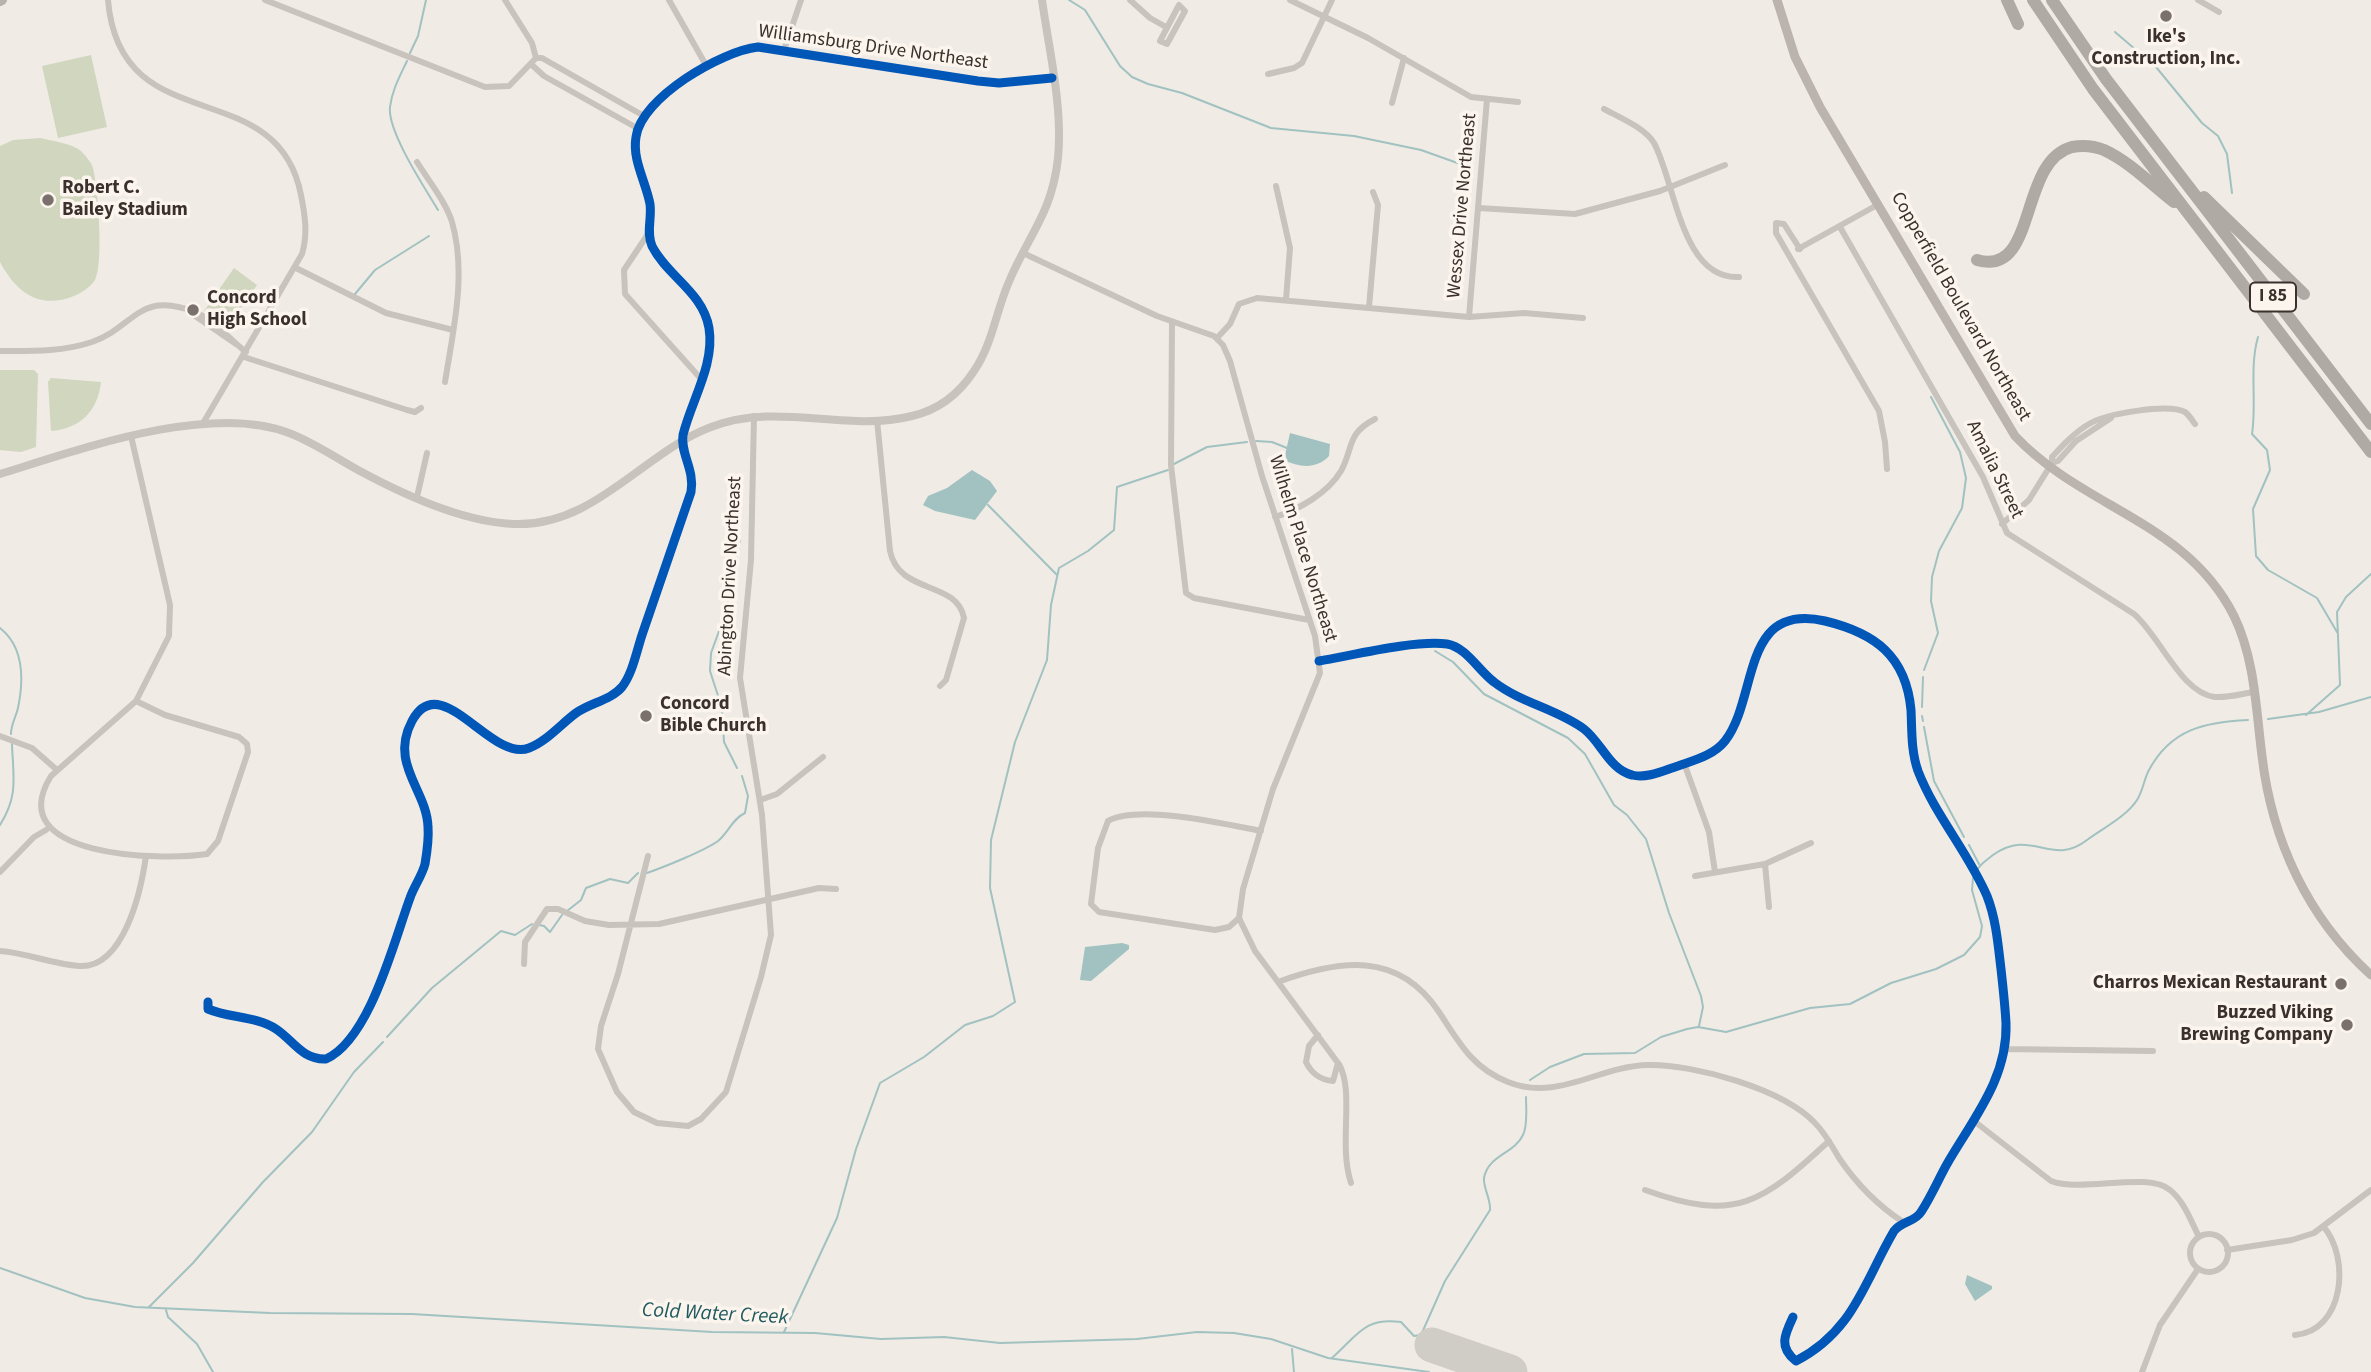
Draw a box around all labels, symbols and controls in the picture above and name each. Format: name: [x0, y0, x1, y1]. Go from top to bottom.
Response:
marker: Ike's Construction, Inc.: [2158, 8, 2174, 24]
street label: Williamsburg Drive Northeast: [757, 21, 989, 75]
place label: Ike's Construction, Inc.: [2091, 27, 2241, 71]
street label: Wessex Drive Northeast: [1444, 113, 1482, 299]
place label: Robert C. Bailey Stadium: [62, 178, 188, 222]
street label: Copperfield Boulevard Northeast: [1885, 188, 2035, 426]
marker: Robert C. Bailey Stadium: [40, 192, 56, 208]
road number: I 85: [2250, 282, 2296, 312]
place label: Concord High School: [207, 288, 307, 332]
marker: Concord High School: [185, 302, 201, 318]
street label: Amalia Street: [1960, 417, 2028, 523]
street label: Wilhelm Place Northeast: [1263, 453, 1341, 645]
street label: Abington Drive Northeast: [714, 476, 748, 676]
place label: Concord Bible Church: [660, 694, 767, 738]
marker: Concord Bible Church: [638, 708, 654, 724]
place label: Charros Mexican Restaurant: [2093, 973, 2327, 995]
marker: Charros Mexican Restaurant: [2333, 976, 2349, 992]
place label: Buzzed Viking Brewing Company: [2180, 1003, 2333, 1047]
marker: Buzzed Viking Brewing Company: [2339, 1017, 2355, 1033]
water label: Cold Water Creek: [641, 1299, 789, 1331]

